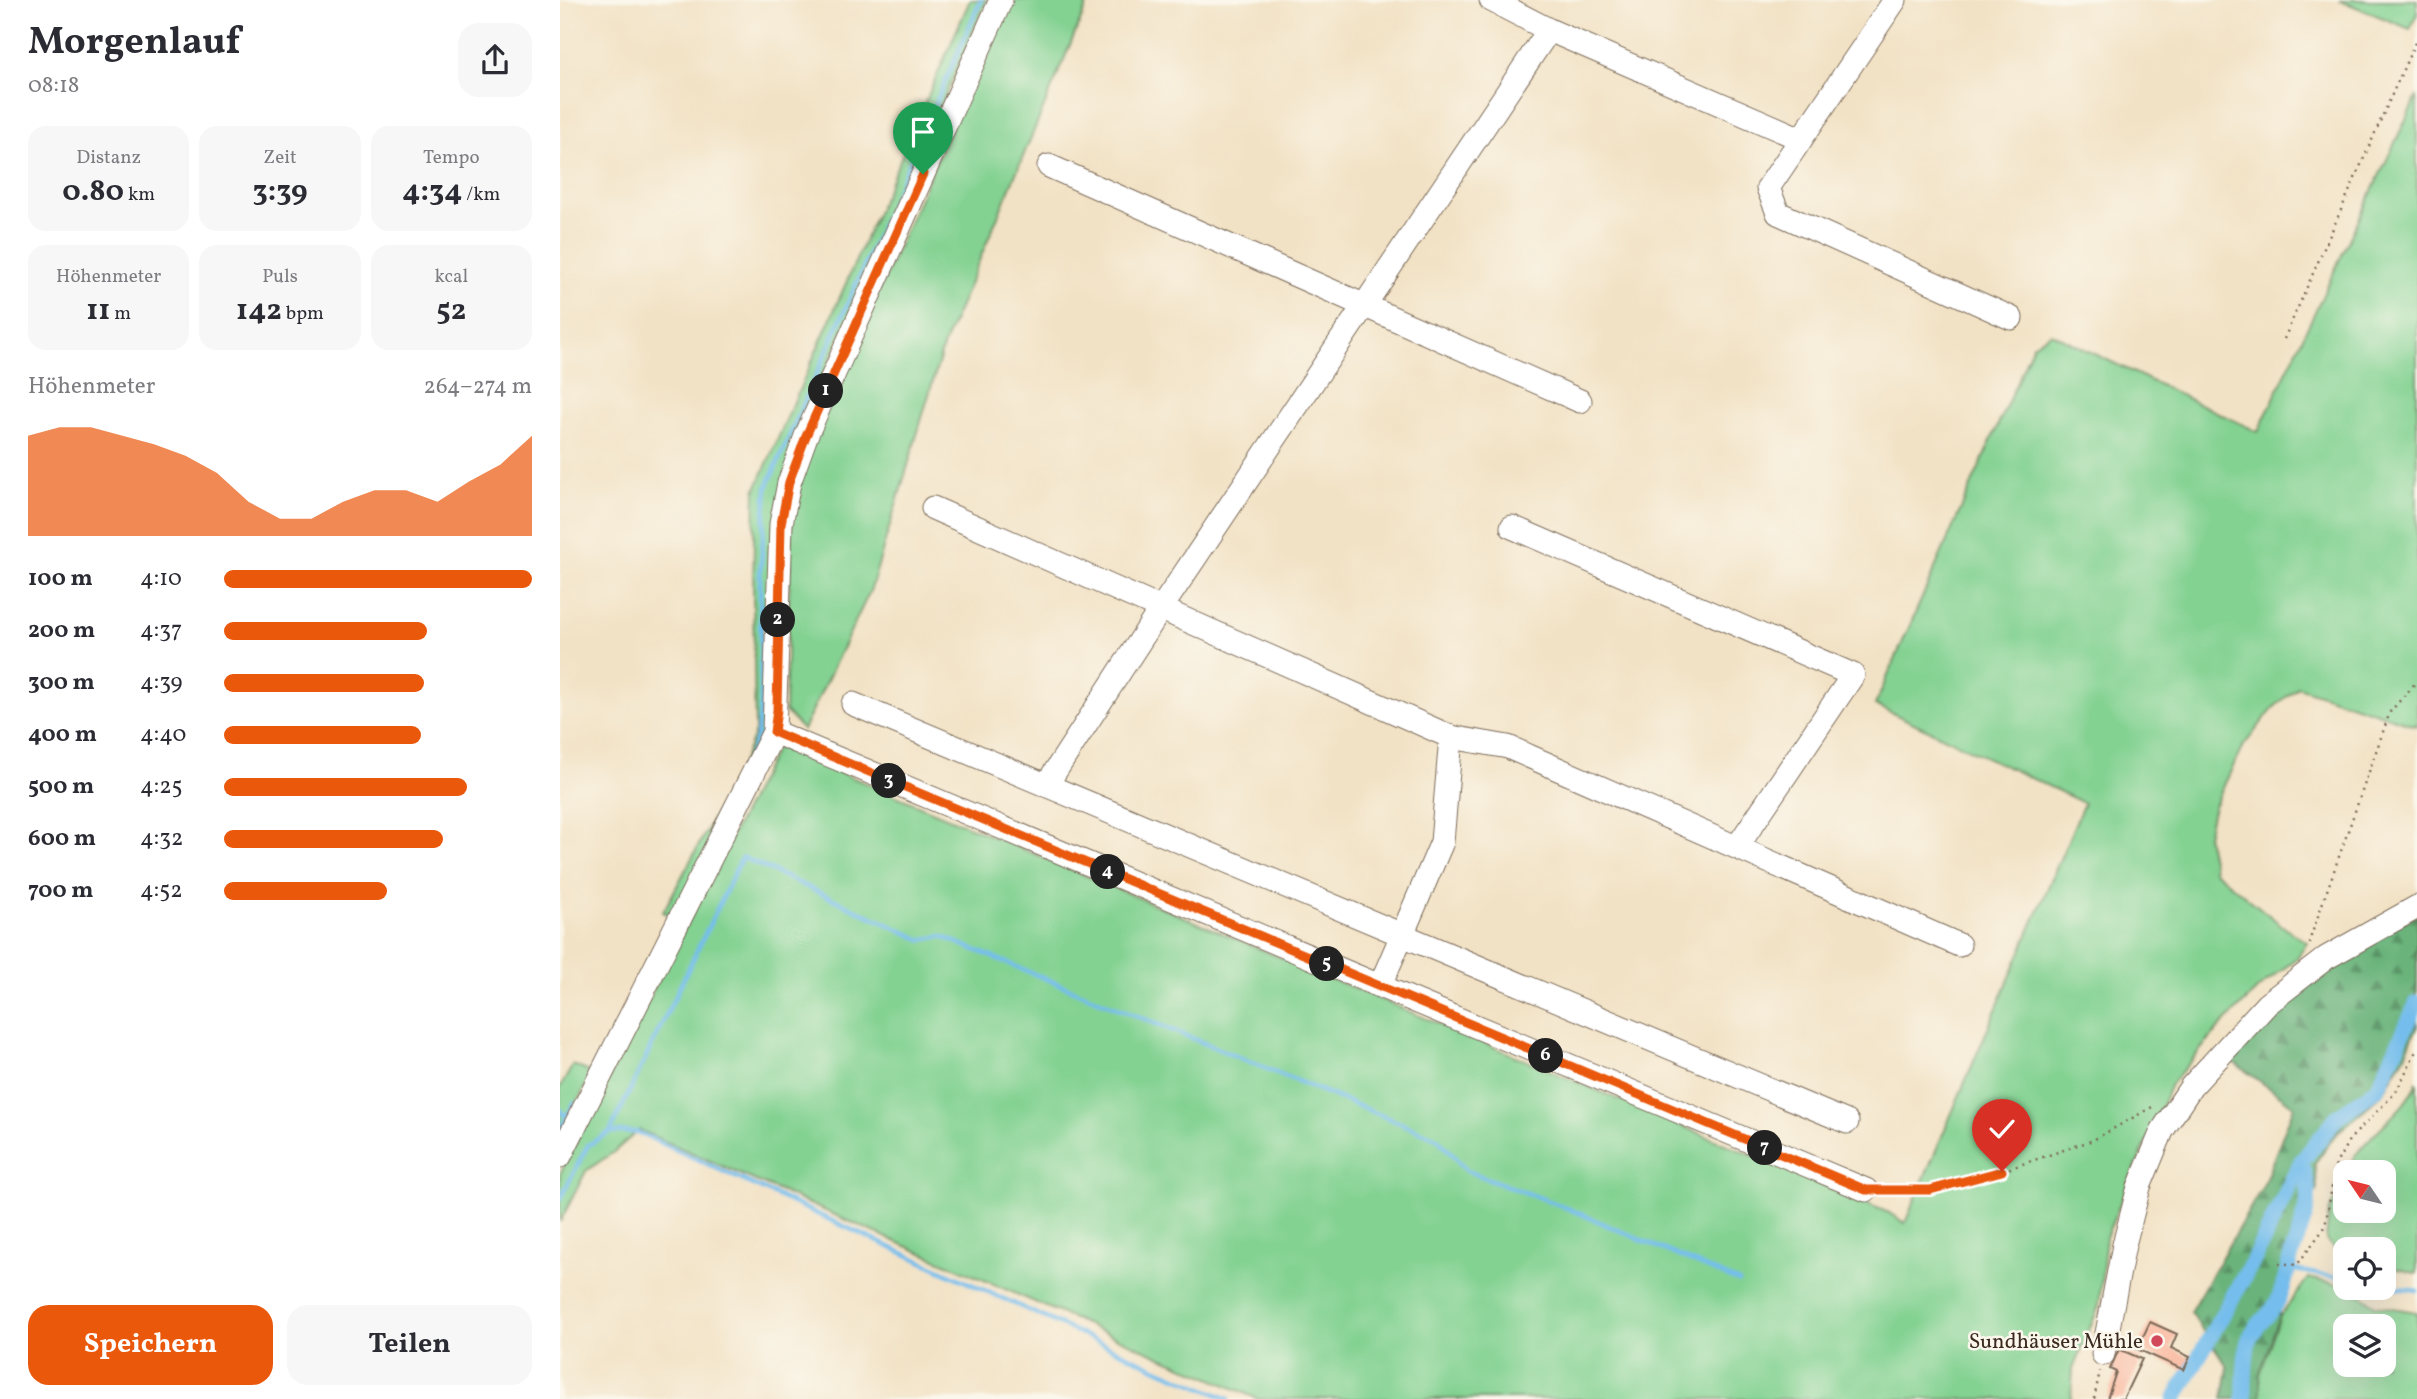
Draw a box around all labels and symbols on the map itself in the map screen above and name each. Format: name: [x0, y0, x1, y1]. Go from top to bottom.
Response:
pin: [893, 102, 953, 174]
pin: 1: [808, 374, 844, 408]
pin: 2: [760, 602, 795, 638]
pin: 3: [872, 764, 906, 798]
pin: 4: [1090, 854, 1126, 890]
pin: 5: [1310, 946, 1344, 982]
pin: 6: [1528, 1038, 1564, 1074]
pin: [1972, 1099, 2032, 1171]
pin: 7: [1748, 1130, 1782, 1166]
north arrow: [2333, 1160, 2396, 1223]
place label: Sundhäuser Mühle: [1969, 1328, 2143, 1357]
marker: Sundhäuser Mühle: [2149, 1333, 2165, 1349]

